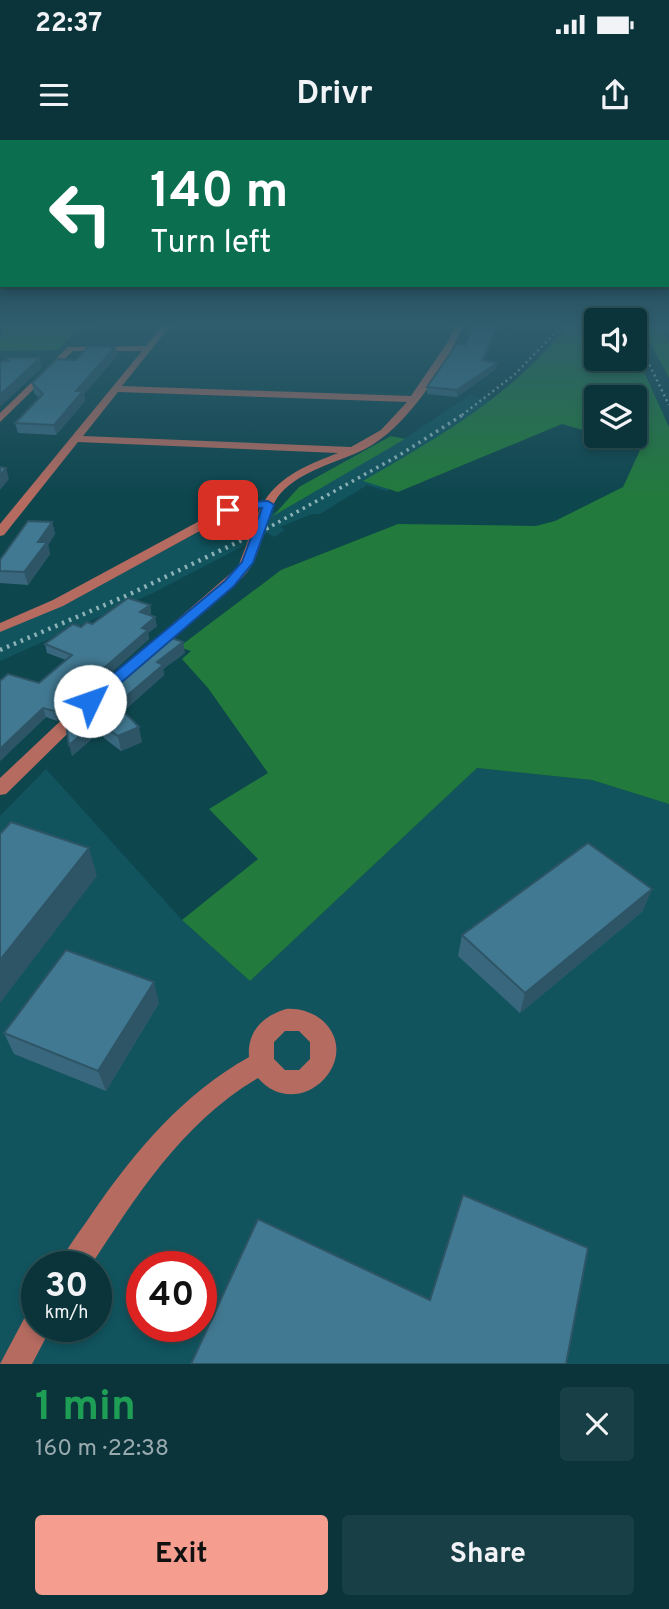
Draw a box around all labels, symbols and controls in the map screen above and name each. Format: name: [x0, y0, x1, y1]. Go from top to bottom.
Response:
text: 22:37: [35, 8, 102, 41]
text: Drivr: [296, 75, 373, 115]
icon: menu: [35, 76, 73, 114]
icon: share: [596, 76, 634, 114]
text: 140 m: [150, 163, 289, 225]
icon: left: [35, 168, 126, 259]
text: Turn left: [150, 224, 271, 264]
map controls: [584, 308, 647, 448]
button: sound: [584, 308, 647, 371]
button: layers: [584, 385, 647, 448]
pin: [198, 480, 258, 540]
icon: arrive: [209, 491, 247, 529]
position arrow: [53, 664, 127, 738]
speed limit sign: 40: [126, 1251, 217, 1342]
text: 30: [45, 1265, 88, 1309]
text: km/h: [45, 1302, 88, 1325]
text: 1 min: [35, 1382, 136, 1435]
button: close: [560, 1387, 634, 1461]
text: 160 m · 22:38: [35, 1435, 169, 1464]
button: Exit: [35, 1515, 328, 1595]
button: Share: [342, 1515, 634, 1595]

